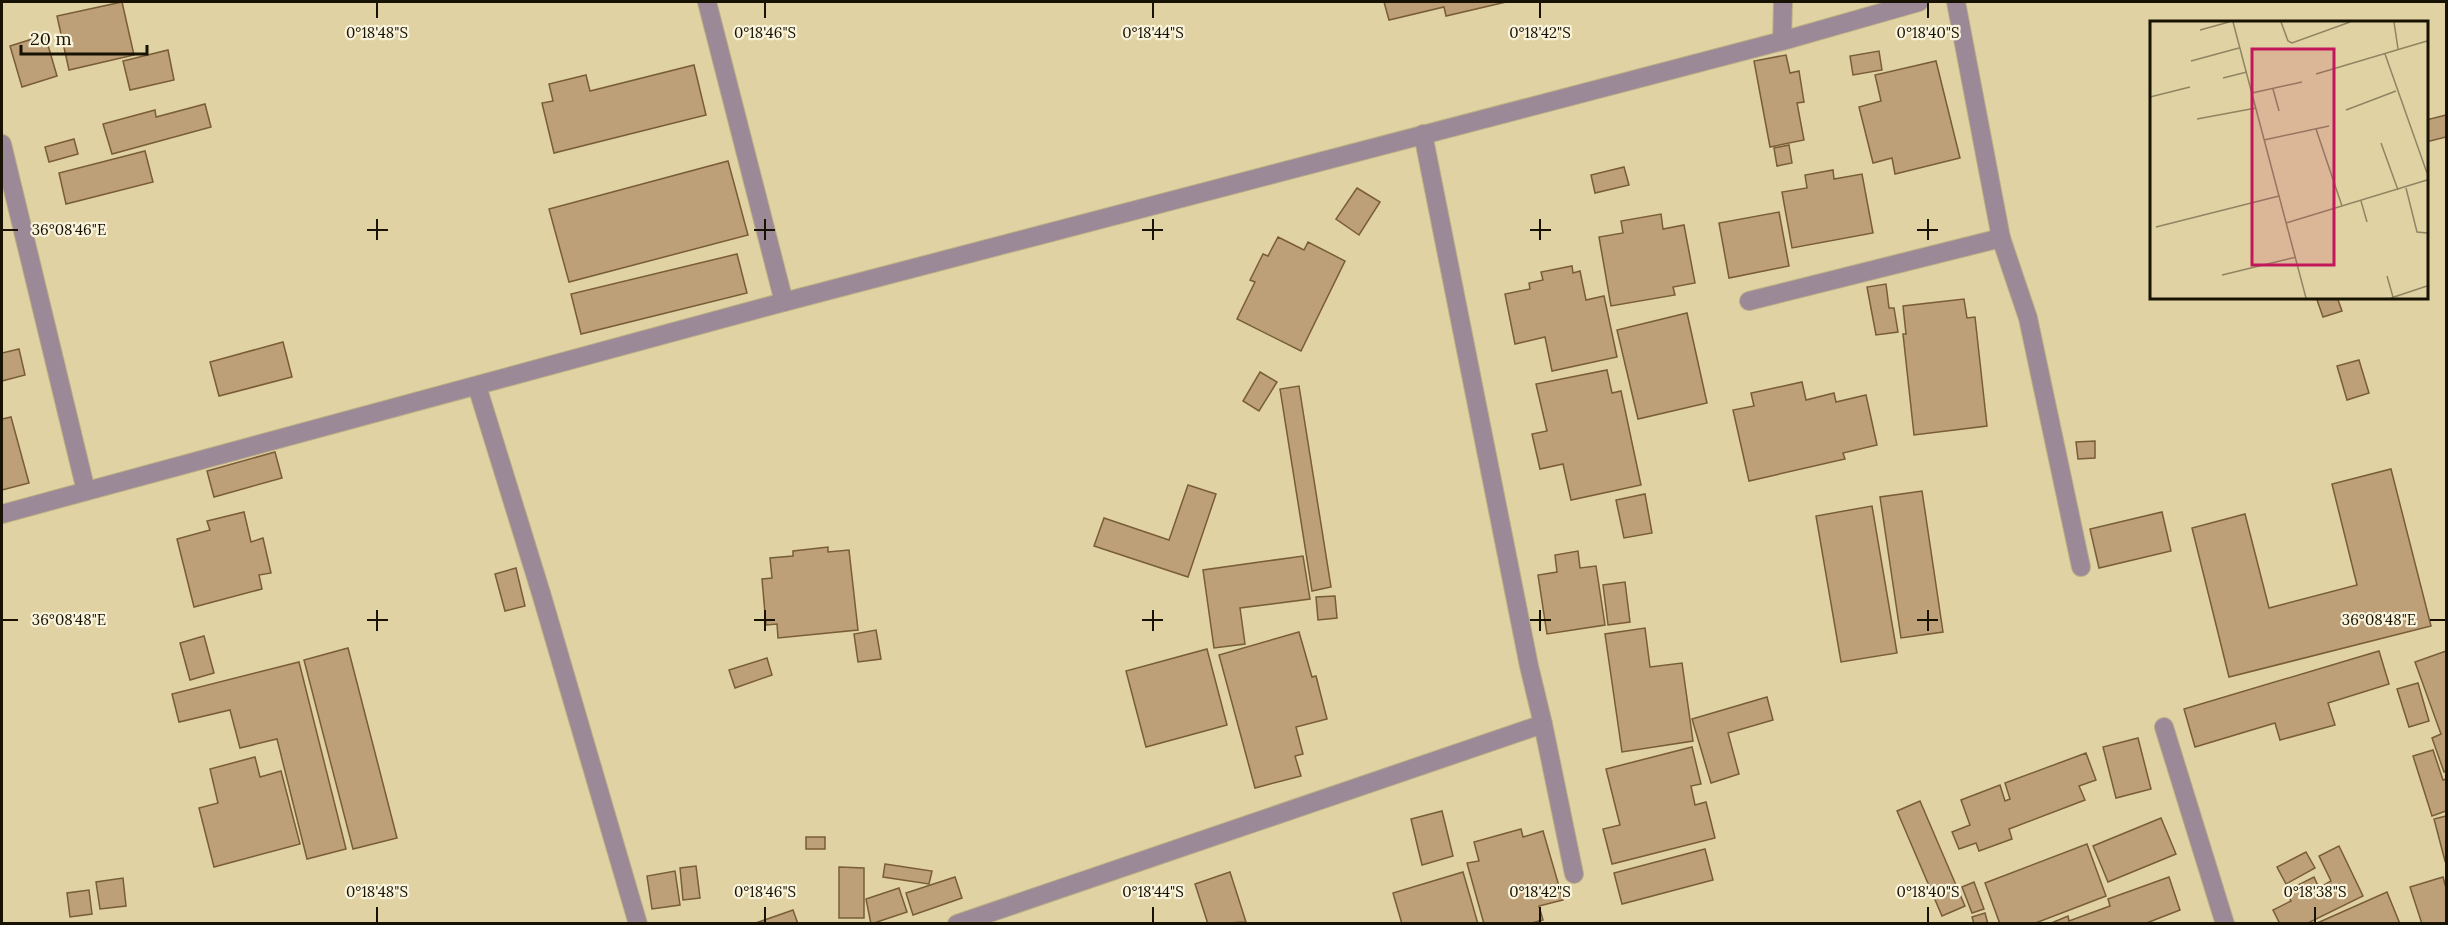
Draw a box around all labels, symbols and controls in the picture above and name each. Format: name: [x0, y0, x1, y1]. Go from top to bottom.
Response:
scale bar: [21, 18, 147, 56]
inset map: [2150, 21, 2427, 298]
text: 0°18'48"S: [346, 23, 408, 42]
text: 0°18'46"S: [734, 23, 796, 42]
text: 0°18'44"S: [1122, 23, 1184, 42]
text: 0°18'42"S: [1509, 23, 1571, 42]
text: 0°18'40"S: [1897, 23, 1959, 42]
text: 20 m: [30, 27, 72, 50]
text: 36°08'46"E: [32, 220, 106, 239]
text: 36°08'48"E: [32, 610, 106, 629]
text: 36°08'48"E: [2342, 610, 2416, 629]
text: 0°18'48"S: [346, 882, 408, 901]
text: 0°18'46"S: [734, 882, 796, 901]
text: 0°18'44"S: [1122, 882, 1184, 901]
text: 0°18'42"S: [1509, 882, 1571, 901]
text: 0°18'40"S: [1897, 882, 1959, 901]
text: 0°18'38"S: [2284, 882, 2346, 901]

